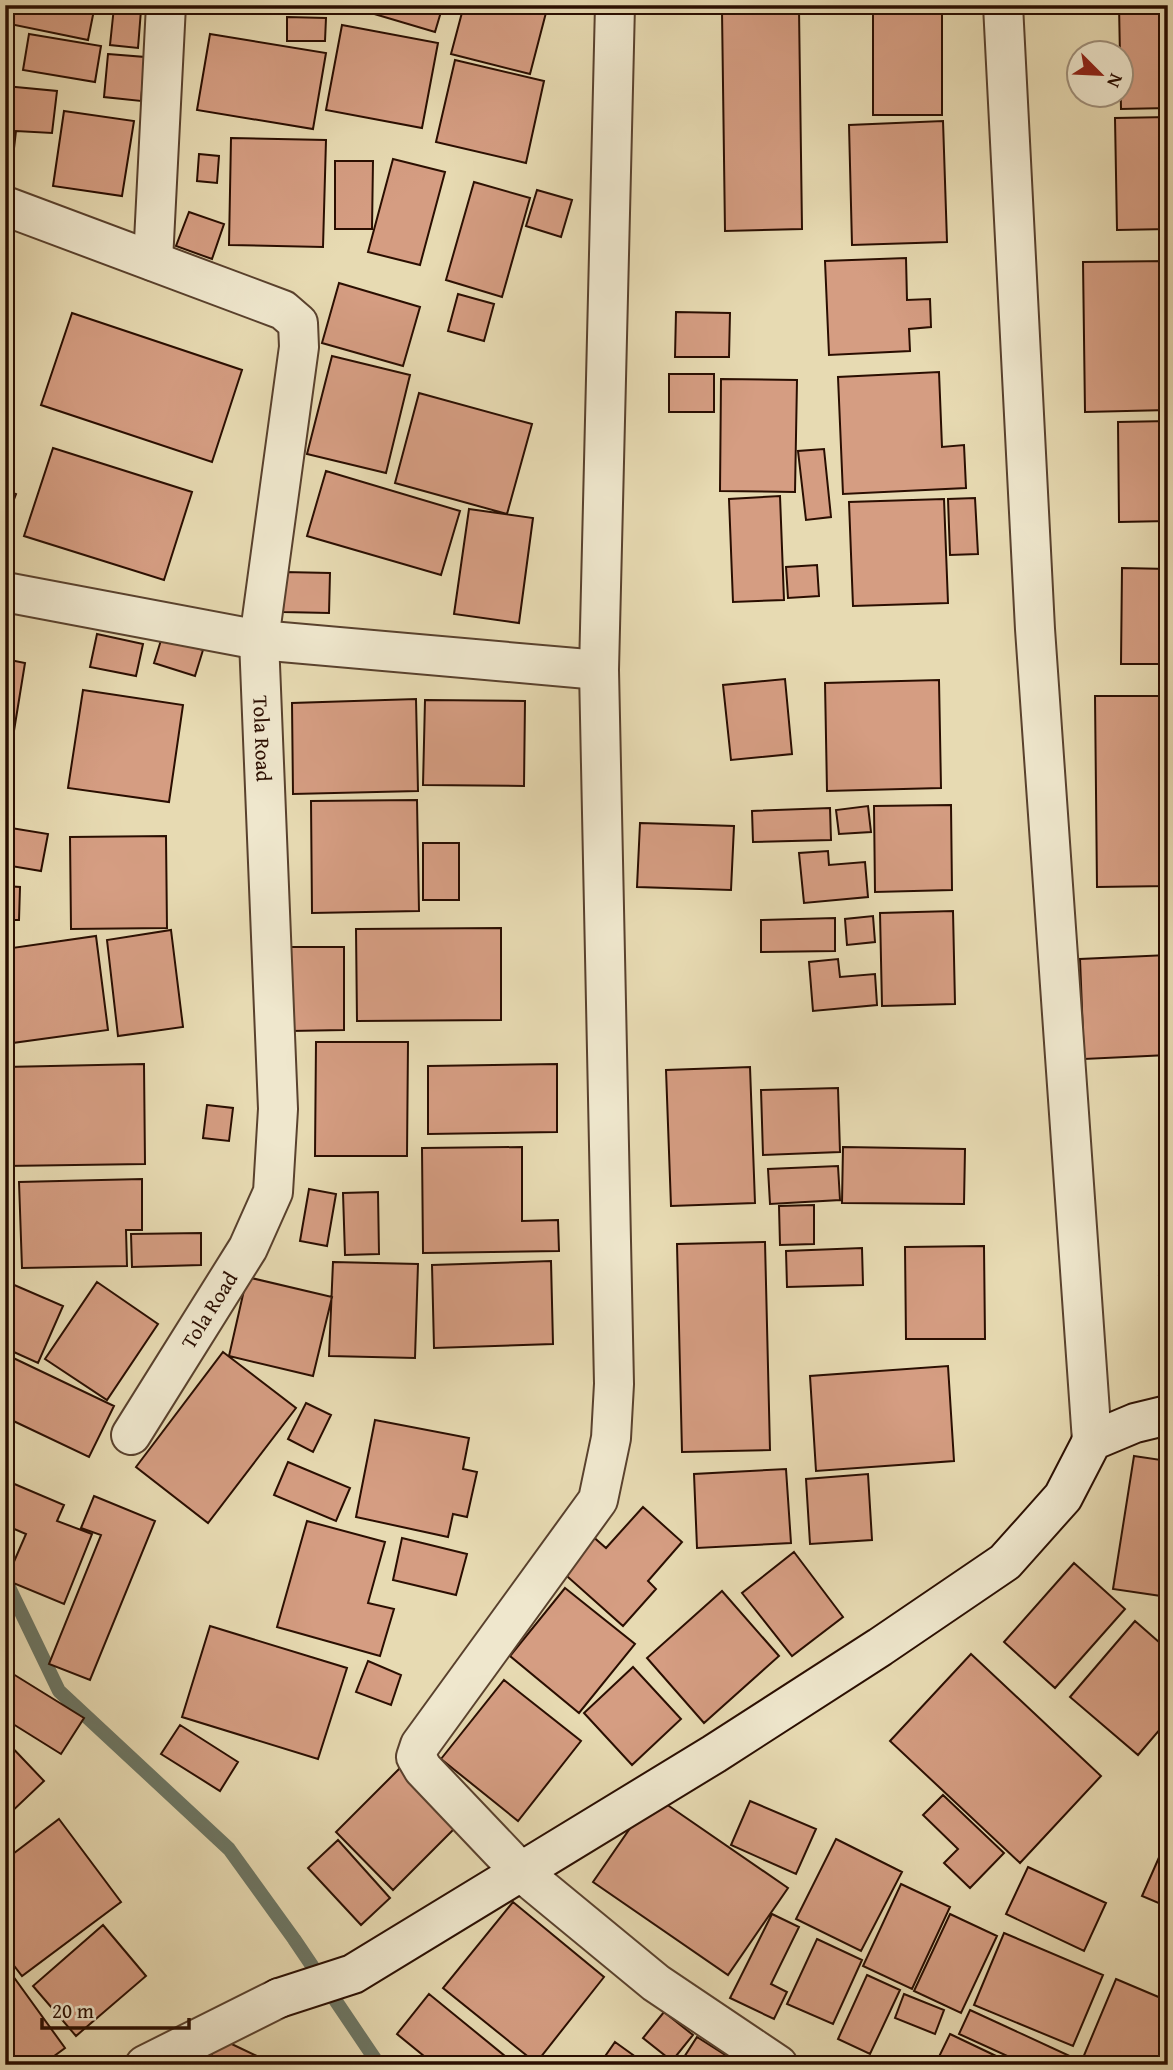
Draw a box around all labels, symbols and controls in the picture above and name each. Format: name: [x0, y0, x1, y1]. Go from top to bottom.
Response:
north arrow: [1064, 38, 1134, 108]
text: N: [1100, 69, 1131, 93]
street label: Tola Road: [246, 695, 280, 783]
street label: Tola Road: [173, 1265, 245, 1355]
scale bar: [42, 1986, 189, 2030]
text: 20 m: [52, 1995, 94, 2026]

